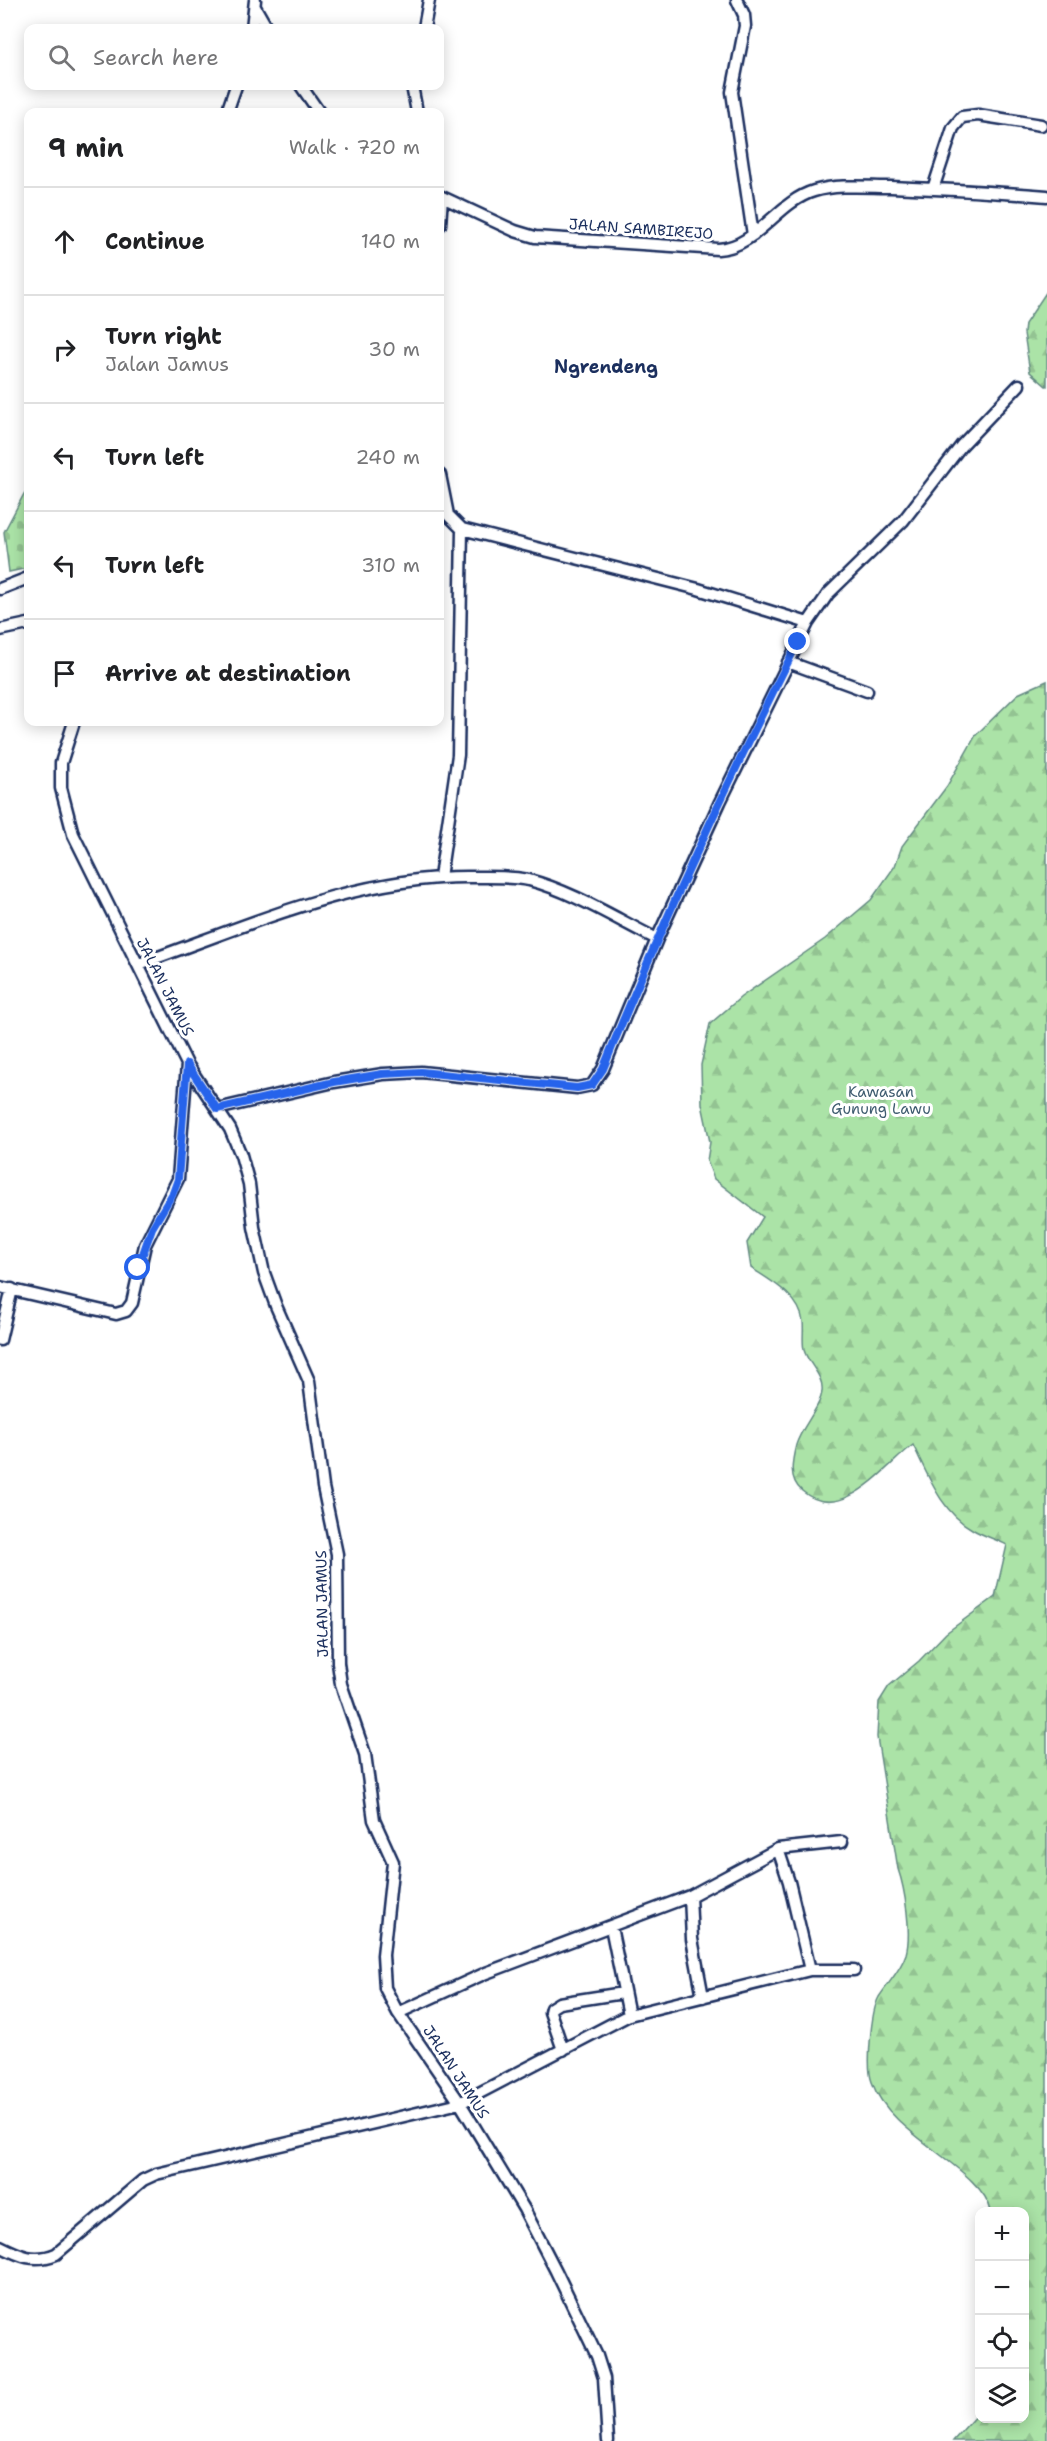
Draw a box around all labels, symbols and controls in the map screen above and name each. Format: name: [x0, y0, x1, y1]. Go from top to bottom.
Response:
search box: [24, 24, 444, 90]
icon: search: [45, 41, 78, 74]
text: Search here: [93, 43, 219, 72]
text: 9 min: [48, 130, 124, 165]
text: Walk · 720 m: [289, 134, 420, 160]
street label: JALAN SAMBIREJO: [568, 214, 714, 244]
icon: ahead: [48, 225, 81, 258]
text: Continue: [105, 227, 205, 256]
text: 140 m: [361, 228, 420, 254]
text: Turn right: [105, 322, 222, 351]
icon: right: [48, 333, 81, 366]
text: 30 m: [368, 336, 420, 362]
text: Jalan Jamus: [105, 351, 229, 377]
district label: Ngrendeng: [554, 355, 658, 379]
icon: left: [48, 441, 81, 474]
text: Turn left: [105, 443, 204, 472]
text: 240 m: [355, 444, 420, 470]
icon: left: [48, 549, 81, 582]
text: Turn left: [105, 551, 204, 580]
text: 310 m: [361, 552, 420, 578]
route end: [784, 628, 810, 654]
icon: arrive: [48, 657, 81, 690]
text: Arrive at destination: [105, 659, 351, 688]
street label: JALAN JAMUS: [132, 935, 198, 1039]
park label: Kawasan Gunung Lawu: [831, 1082, 931, 1119]
route start: [124, 1254, 150, 1280]
street label: JALAN JAMUS: [311, 1550, 333, 1658]
street label: JALAN JAMUS: [418, 2022, 494, 2122]
map controls: [975, 2207, 1029, 2423]
button: +: [975, 2207, 1029, 2261]
button: −: [975, 2261, 1029, 2315]
button: locate: [975, 2315, 1029, 2369]
button: layers: [975, 2369, 1029, 2423]

